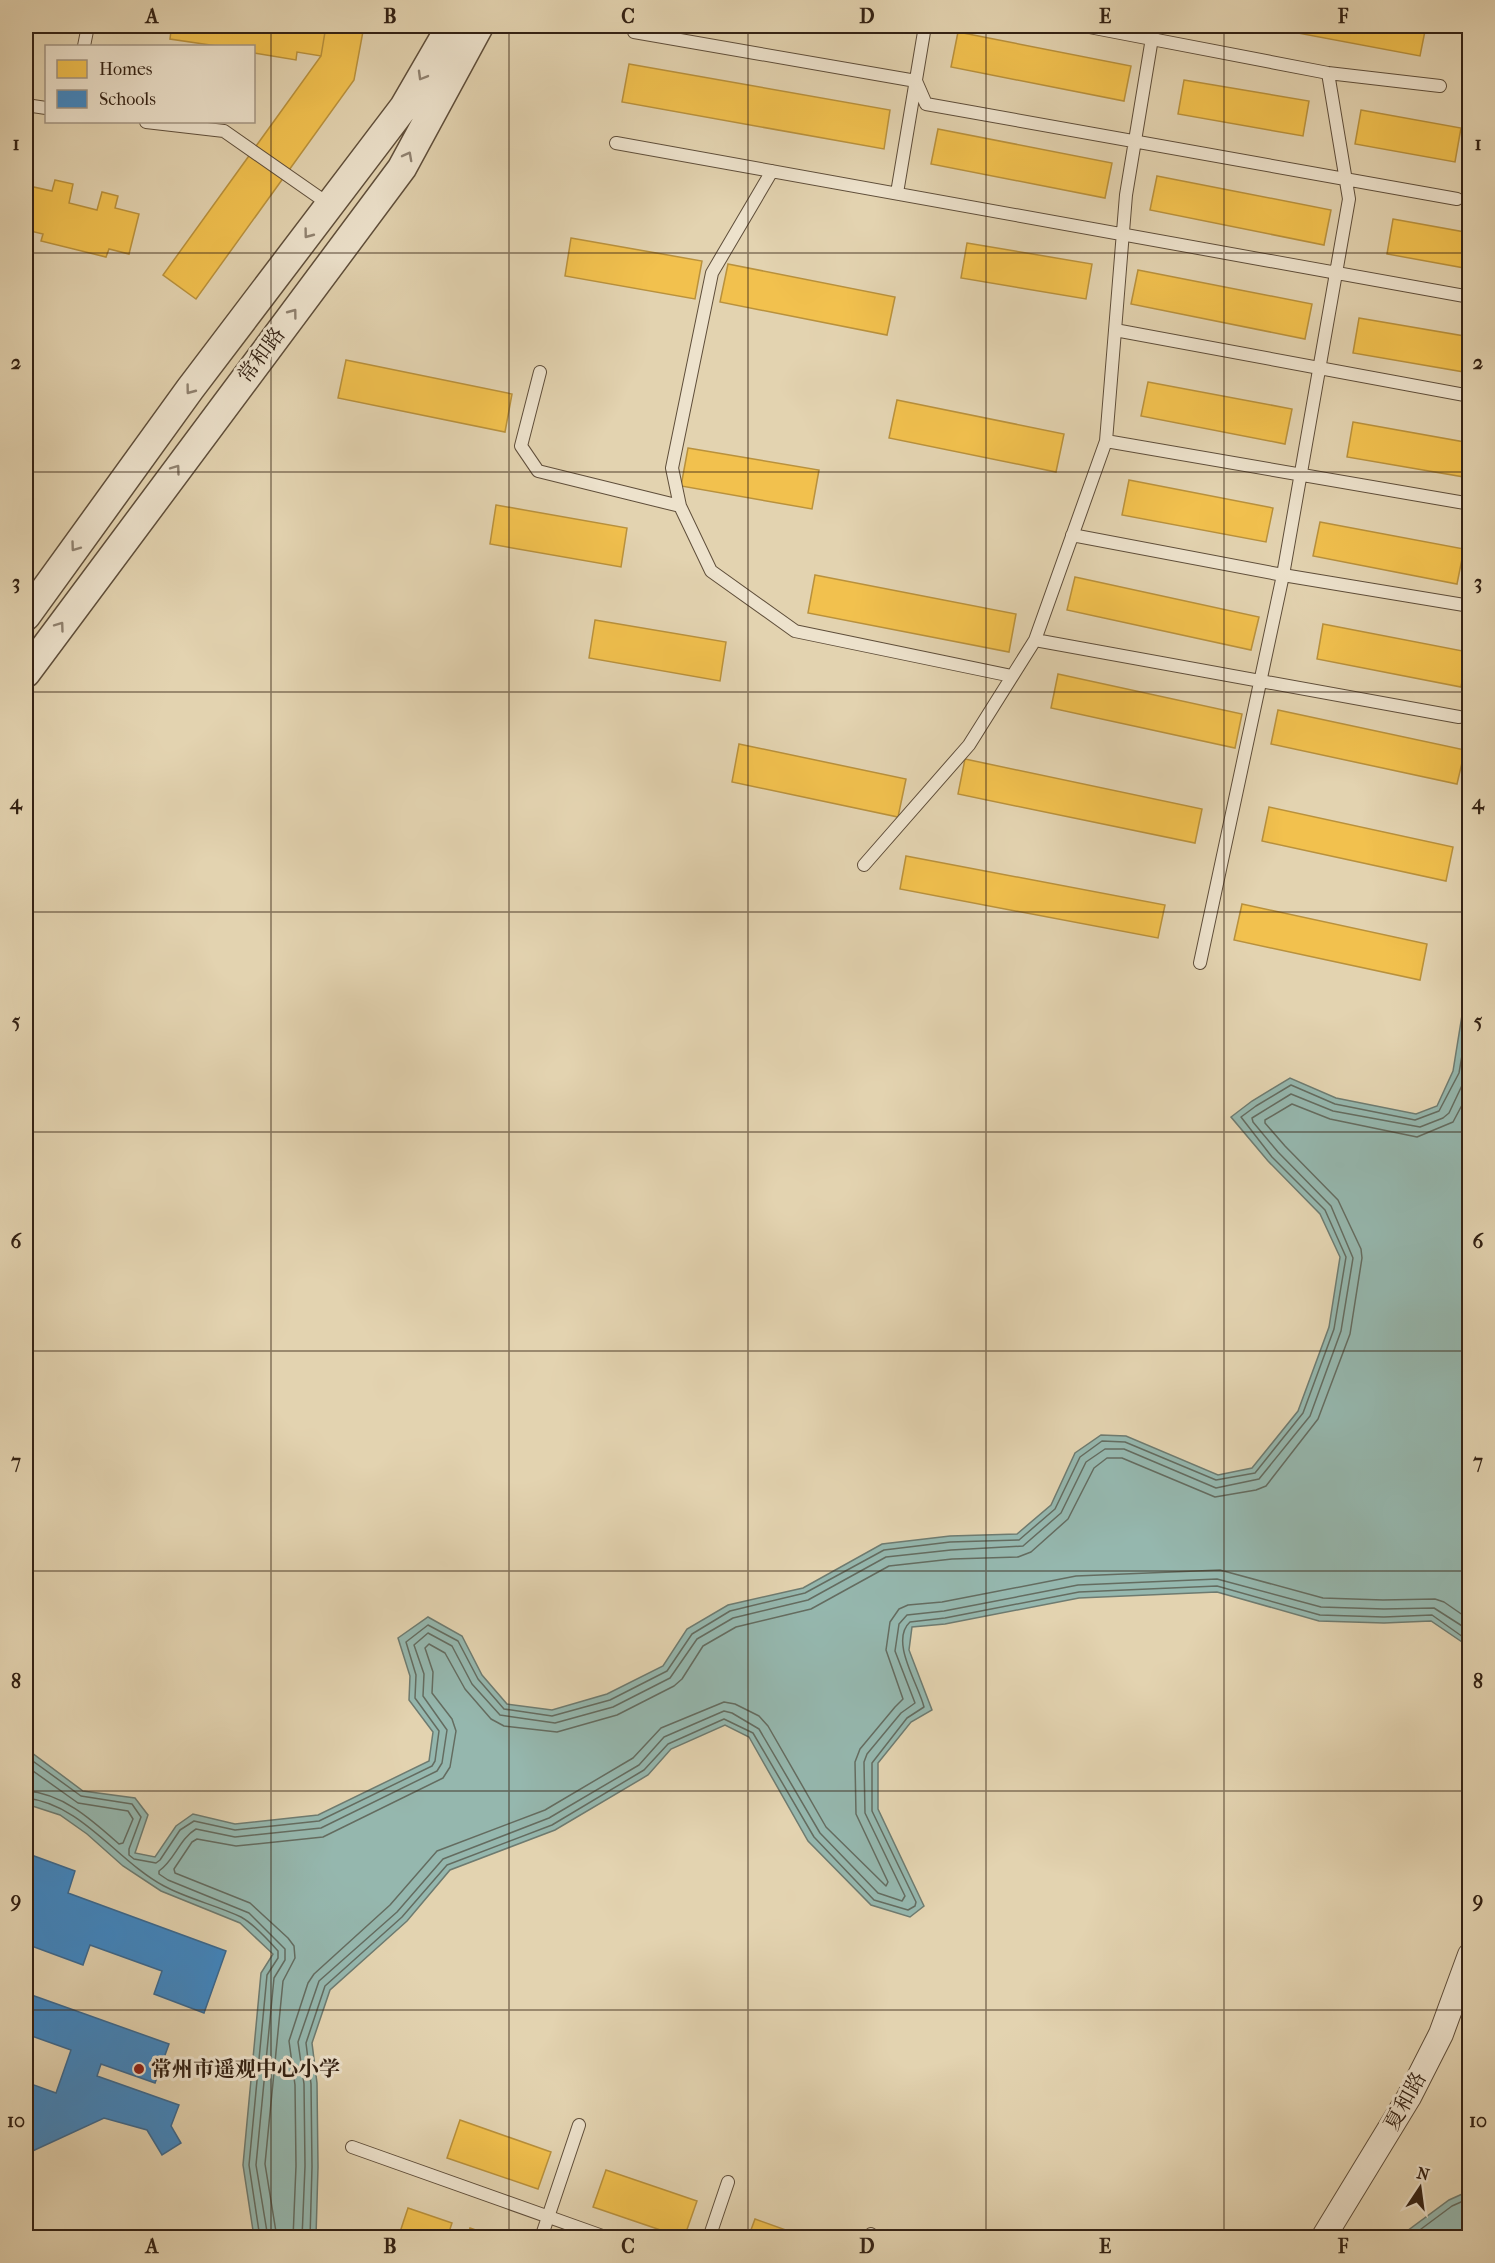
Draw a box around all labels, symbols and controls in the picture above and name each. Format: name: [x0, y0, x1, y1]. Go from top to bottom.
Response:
text: A: [144, 5, 160, 28]
text: B: [383, 5, 397, 28]
text: C: [621, 5, 635, 28]
text: D: [859, 5, 875, 28]
text: E: [1099, 5, 1111, 28]
text: F: [1337, 5, 1349, 28]
legend: [45, 45, 255, 123]
text: Homes: [99, 59, 153, 80]
one-way arrow: [417, 70, 429, 80]
text: Schools: [99, 89, 156, 110]
text: 1: [12, 132, 20, 155]
text: 1: [1474, 132, 1482, 155]
one-way arrow: [401, 152, 412, 162]
one-way arrow: [304, 228, 315, 239]
one-way arrow: [286, 308, 297, 319]
street label: 常和路: [232, 323, 290, 387]
text: 2: [11, 351, 21, 374]
text: 2: [1473, 351, 1483, 374]
one-way arrow: [186, 383, 197, 394]
one-way arrow: [169, 465, 180, 476]
one-way arrow: [71, 541, 82, 552]
text: 3: [12, 571, 20, 594]
text: 3: [1474, 571, 1482, 594]
one-way arrow: [53, 621, 64, 632]
text: 4: [9, 791, 23, 815]
text: 4: [1471, 791, 1485, 815]
text: 5: [12, 1010, 21, 1033]
text: 5: [1474, 1010, 1483, 1033]
text: 6: [11, 1230, 23, 1253]
text: 6: [1473, 1230, 1485, 1253]
text: 7: [10, 1450, 21, 1473]
text: 7: [1472, 1450, 1483, 1473]
text: 8: [11, 1670, 21, 1693]
text: 8: [1473, 1670, 1483, 1693]
text: 9: [10, 1889, 21, 1912]
text: 9: [1472, 1889, 1483, 1912]
place label: 常州市遥观中心小学: [151, 2057, 340, 2081]
marker: 常州市遥观中心小学: [132, 2062, 146, 2076]
street label: 夏和路: [1379, 2068, 1431, 2134]
text: 10: [7, 2109, 25, 2132]
text: 10: [1469, 2109, 1487, 2132]
north arrow: [1390, 2158, 1450, 2218]
text: N: [1415, 2163, 1432, 2185]
text: A: [144, 2235, 160, 2258]
text: B: [383, 2235, 397, 2258]
text: C: [621, 2235, 635, 2258]
text: D: [859, 2235, 875, 2258]
text: E: [1099, 2235, 1111, 2258]
text: F: [1337, 2235, 1349, 2258]

